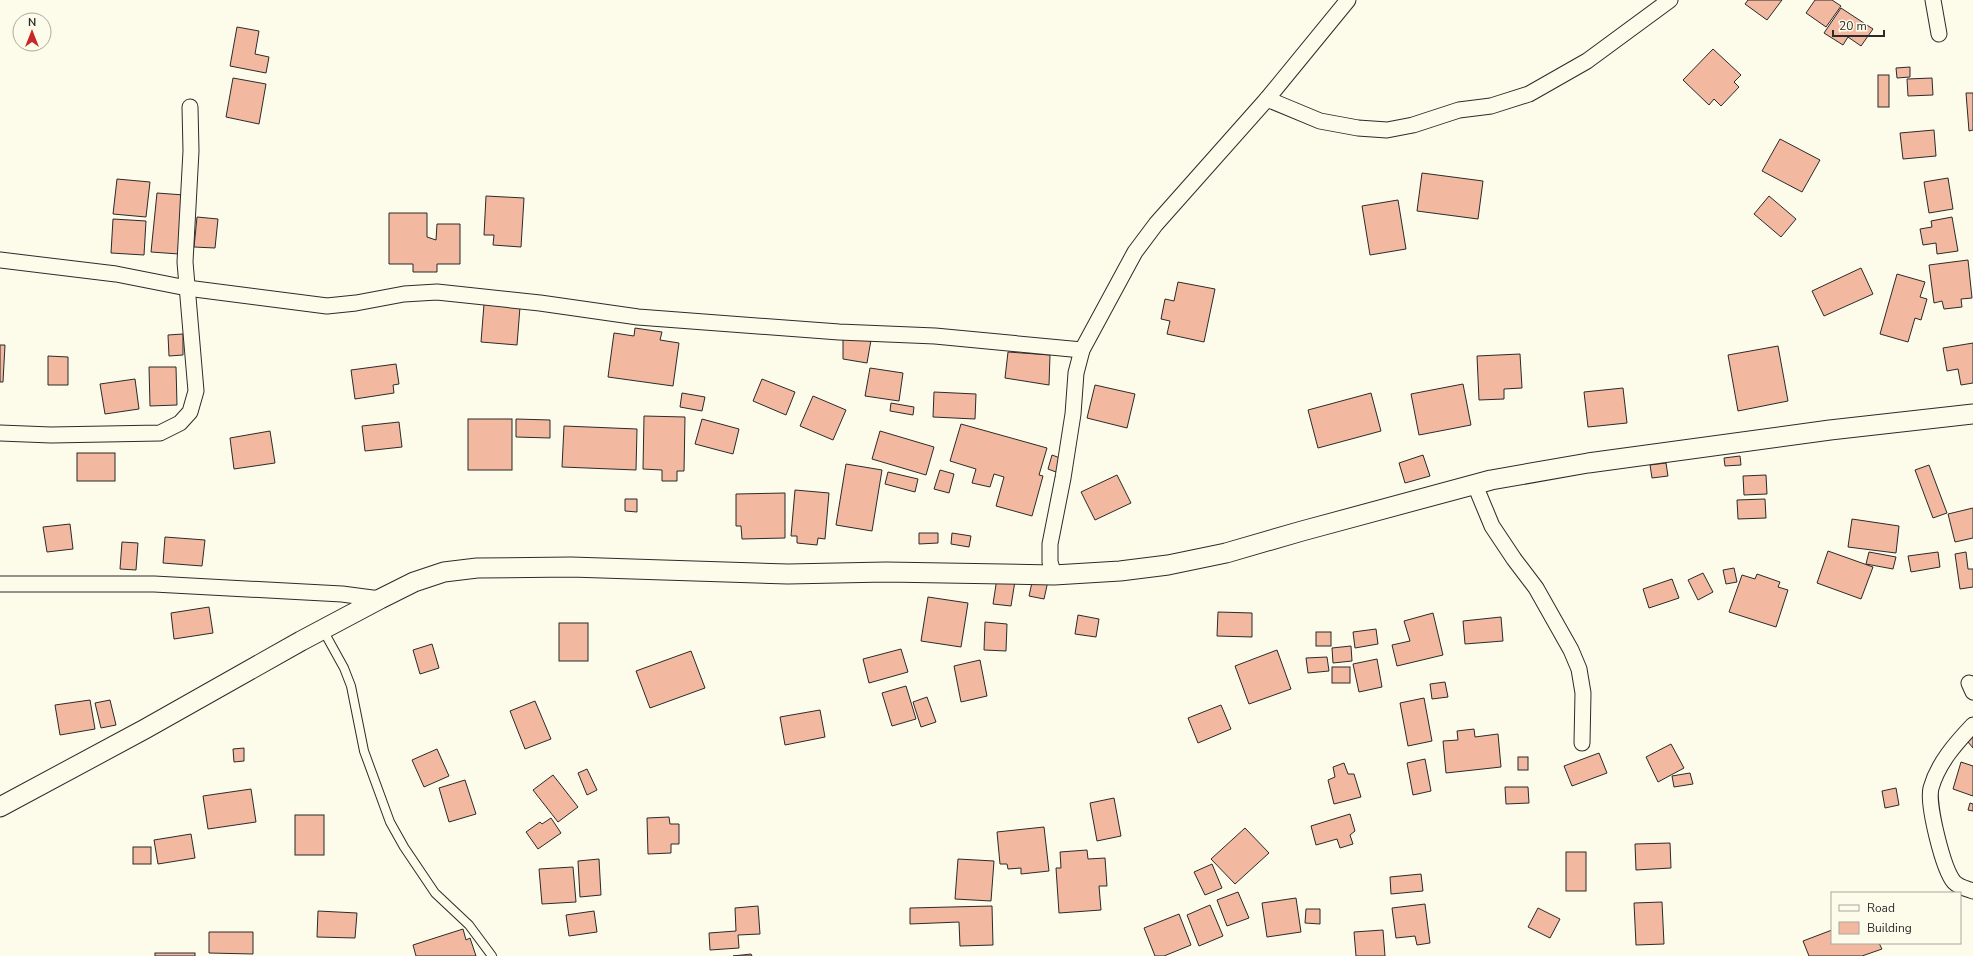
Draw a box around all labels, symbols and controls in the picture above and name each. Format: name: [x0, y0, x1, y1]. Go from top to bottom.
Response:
north arrow: [12, 12, 52, 52]
scale bar: [1833, 12, 1884, 38]
text: N: [28, 15, 36, 30]
text: 20 m: [1839, 18, 1867, 34]
legend: [1831, 892, 1961, 944]
text: Road: [1867, 900, 1895, 916]
text: Building: [1867, 920, 1912, 936]

